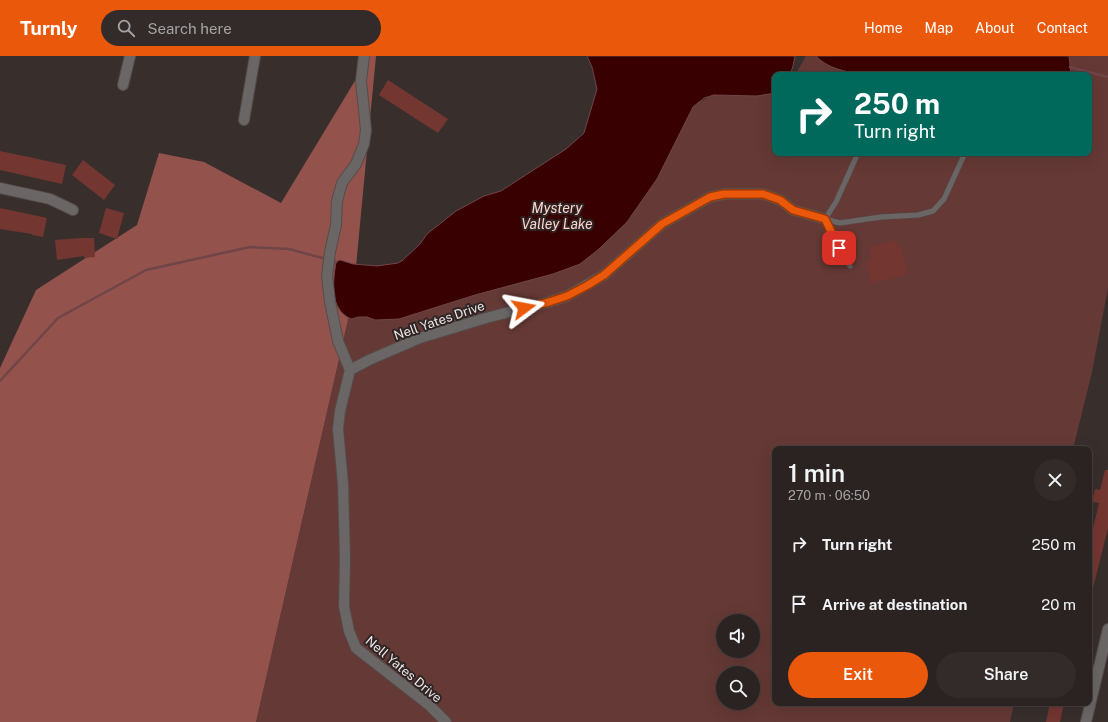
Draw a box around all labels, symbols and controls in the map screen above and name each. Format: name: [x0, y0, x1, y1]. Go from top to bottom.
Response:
search box: [101, 10, 381, 46]
text: Turnly: [20, 17, 77, 39]
icon: search: [115, 17, 137, 39]
text: Search here: [147, 20, 232, 37]
text: Home: [864, 20, 903, 36]
text: Map: [925, 20, 953, 36]
text: About: [975, 20, 1015, 36]
text: Contact: [1037, 20, 1088, 36]
text: 250 m: [854, 87, 940, 120]
icon: right: [788, 88, 840, 140]
text: Turn right: [854, 121, 936, 142]
water label: Mystery Valley Lake: [521, 200, 593, 232]
pin: [822, 231, 856, 265]
icon: arrive: [828, 237, 850, 259]
position arrow: [503, 287, 545, 329]
street label: Nell Yates Drive: [392, 298, 486, 343]
text: 1 min: [788, 459, 845, 487]
button: close: [1034, 459, 1076, 501]
text: 270 m · 06:50: [788, 488, 870, 503]
icon: right: [788, 533, 810, 555]
text: Turn right: [822, 536, 892, 553]
text: 250 m: [1032, 536, 1076, 553]
icon: arrive: [788, 593, 810, 615]
text: Arrive at destination: [822, 596, 967, 613]
text: 20 m: [1041, 596, 1076, 613]
map controls: [716, 614, 760, 710]
button: sound: [716, 614, 760, 658]
street label: Nell Yates Drive: [363, 633, 445, 706]
button: Exit: [788, 652, 928, 698]
button: Share: [936, 652, 1076, 698]
button: search: [716, 666, 760, 710]

